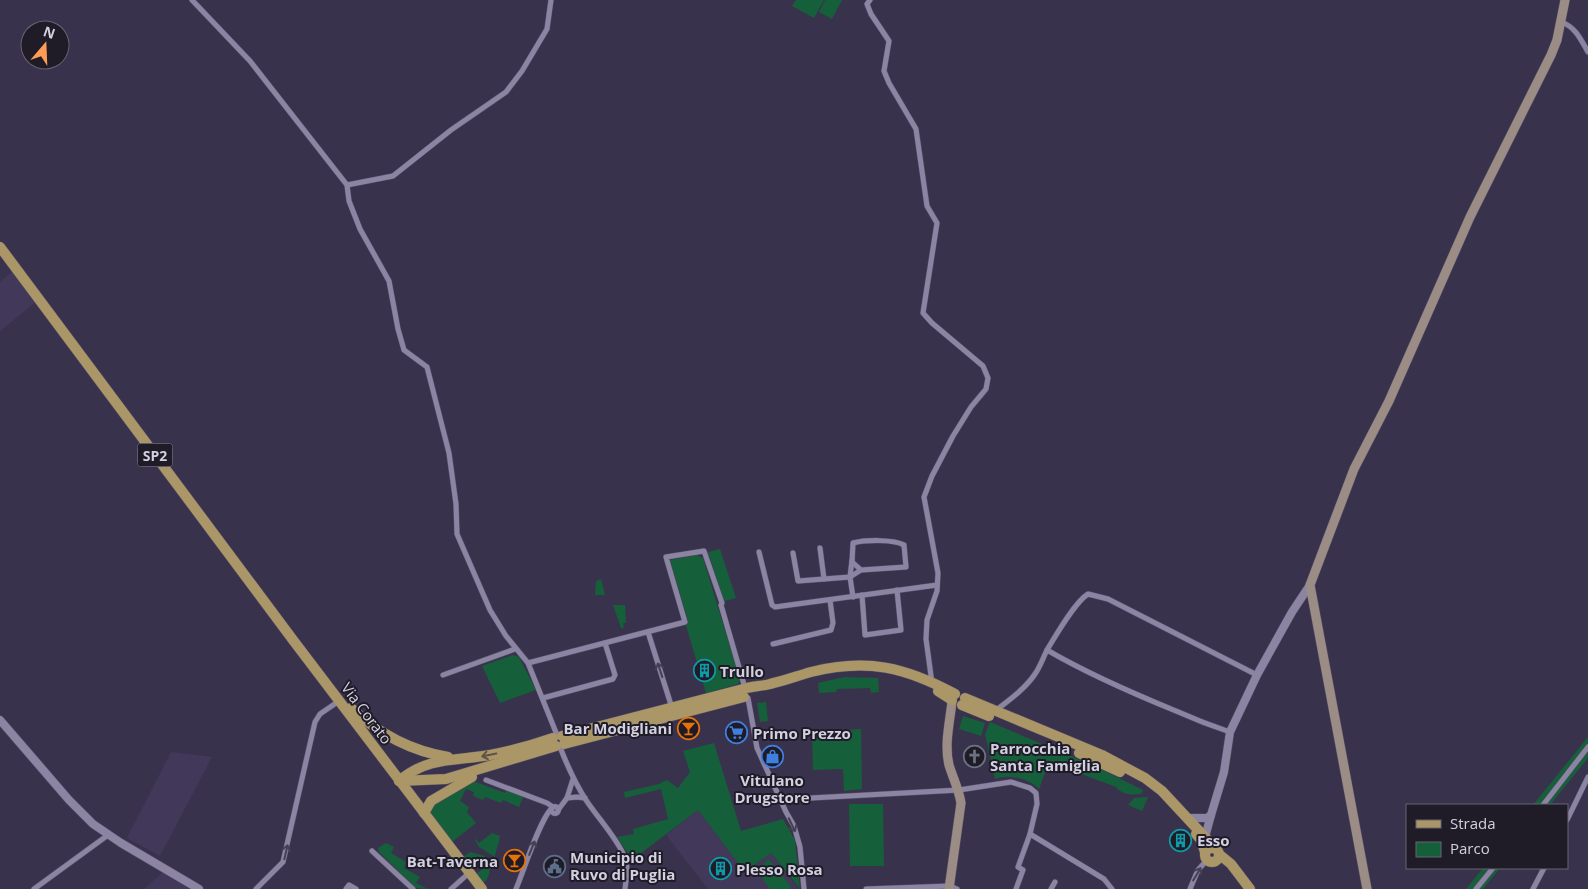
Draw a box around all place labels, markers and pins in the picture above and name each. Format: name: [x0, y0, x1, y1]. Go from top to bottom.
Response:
building icon: Trullo: [692, 659, 716, 683]
place label: Trullo: [720, 661, 764, 681]
bar icon: Bar Modigliani: [676, 716, 700, 740]
place label: Bar Modigliani: [564, 718, 672, 738]
supermarket icon: Primo Prezzo: [725, 721, 749, 745]
place label: Primo Prezzo: [753, 723, 851, 743]
place label: Parrocchia Santa Famiglia: [990, 738, 1100, 775]
shop icon: Vitulano Drugstore: [760, 745, 784, 769]
church icon: Parrocchia Santa Famiglia: [962, 745, 986, 769]
place label: Vitulano Drugstore: [734, 770, 810, 807]
building icon: Esso: [1169, 828, 1193, 852]
place label: Esso: [1197, 830, 1230, 850]
place label: Municipio di Ruvo di Puglia: [570, 847, 675, 884]
bar icon: Bat-Taverna: [502, 849, 526, 873]
place label: Bat-Taverna: [407, 851, 498, 871]
public building icon: Municipio di Ruvo di Puglia: [542, 854, 566, 878]
building icon: Plesso Rosa: [708, 857, 732, 881]
place label: Plesso Rosa: [736, 859, 823, 879]

